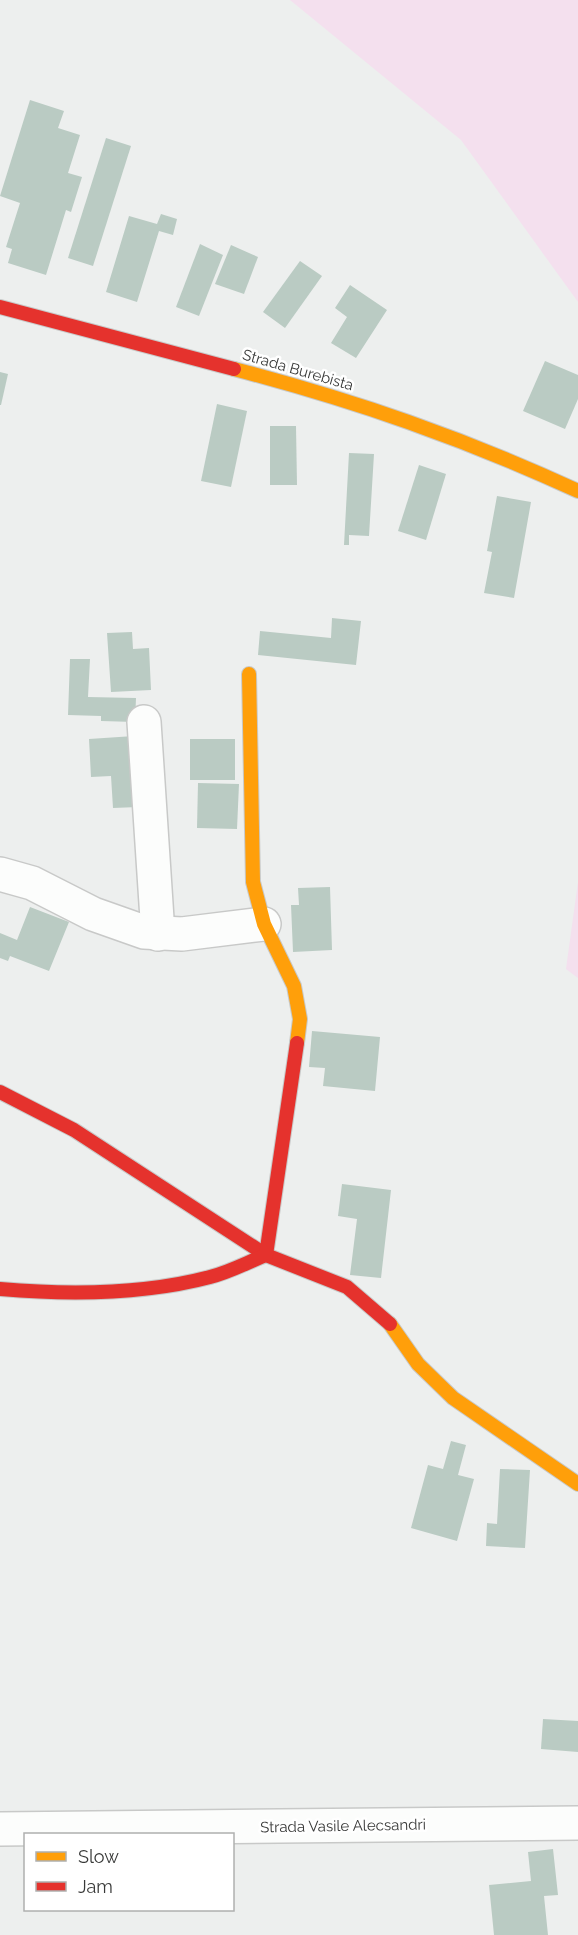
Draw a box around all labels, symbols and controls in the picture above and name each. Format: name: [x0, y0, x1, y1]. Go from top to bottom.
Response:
street label: Strada Burebista: [241, 346, 355, 394]
street label: Strada Vasile Alecsandri: [260, 1816, 426, 1836]
legend: [24, 1833, 234, 1911]
text: Slow: [78, 1846, 119, 1867]
text: Jam: [78, 1876, 113, 1897]

